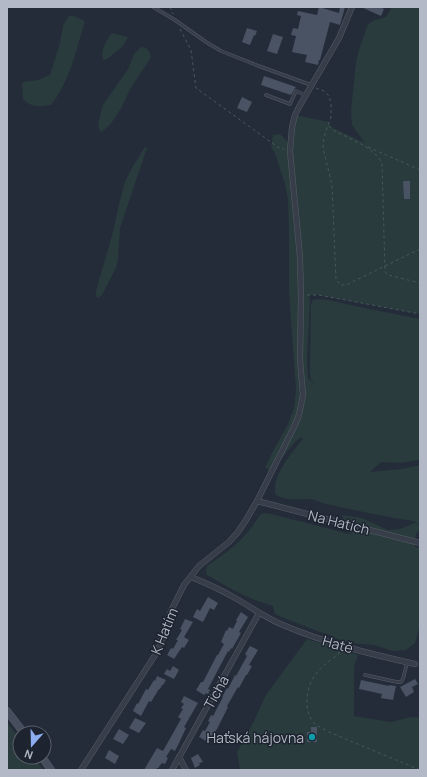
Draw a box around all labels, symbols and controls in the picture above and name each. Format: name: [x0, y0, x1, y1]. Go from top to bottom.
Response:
street label: Na Hatích: [306, 505, 372, 539]
street label: K Hatím: [146, 605, 182, 657]
street label: Hatě: [320, 631, 356, 657]
street label: Tichá: [199, 672, 233, 712]
north arrow: [12, 725, 52, 765]
place label: Haťská hájovna: [206, 728, 304, 747]
marker: Haťská hájovna: [307, 732, 317, 742]
text: N: [22, 746, 35, 763]

